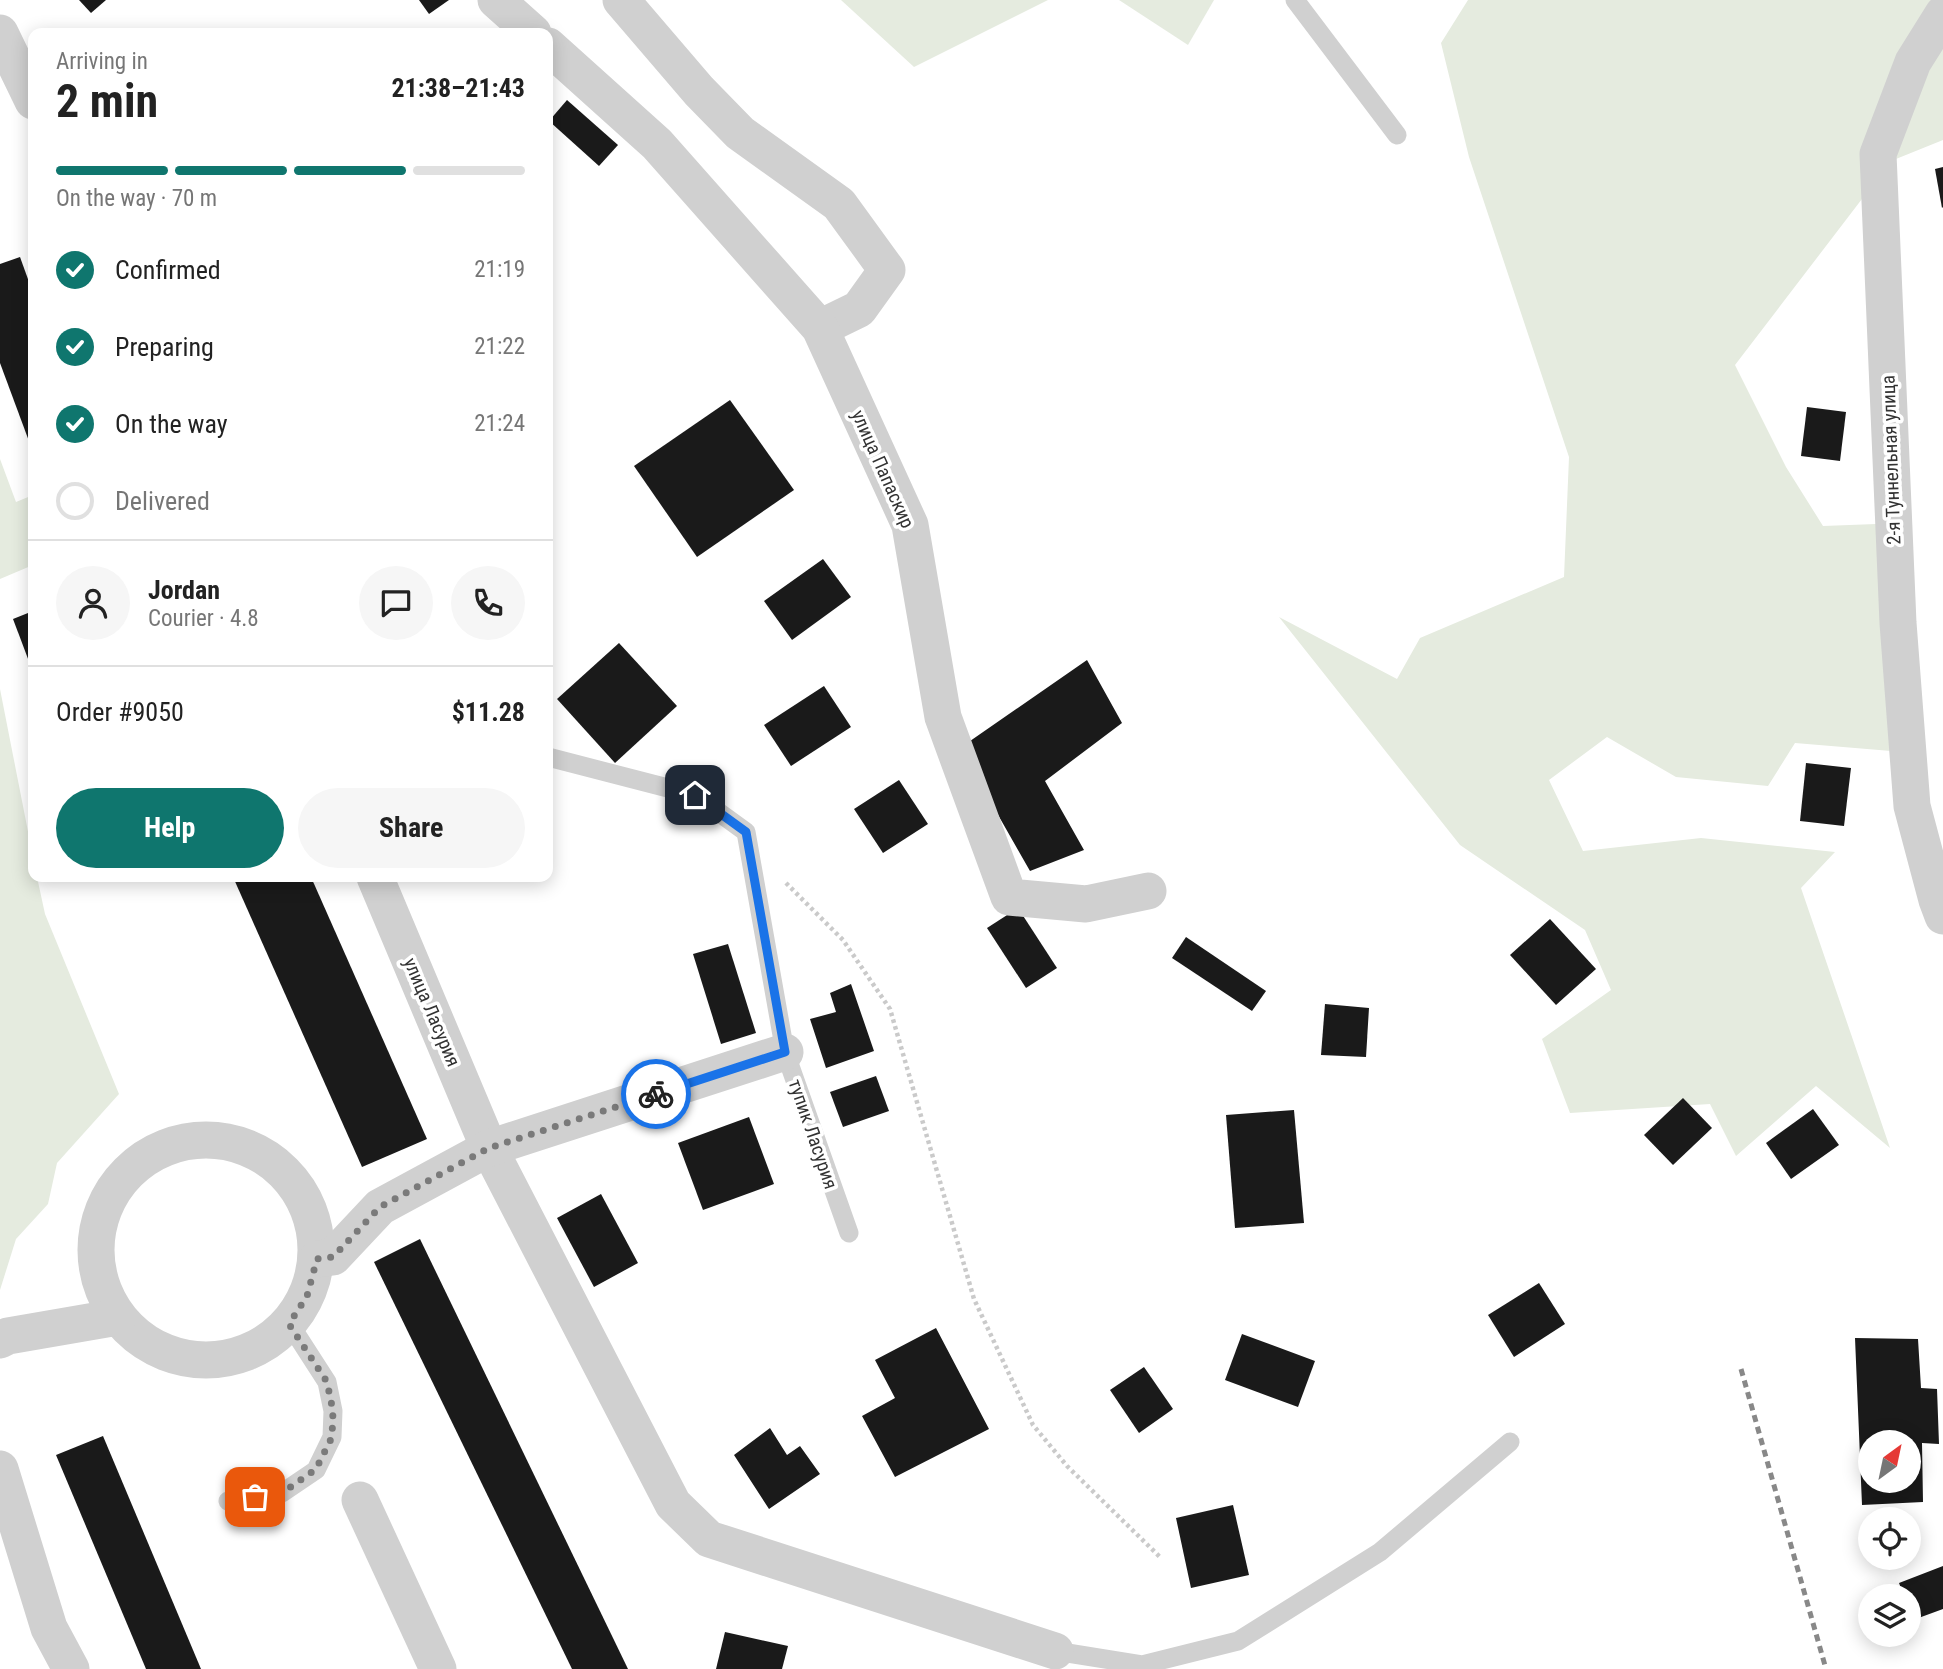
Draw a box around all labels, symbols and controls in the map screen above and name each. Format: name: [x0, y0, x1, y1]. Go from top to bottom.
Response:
text: Arriving in: [56, 48, 148, 75]
text: 21:38–21:43: [391, 73, 525, 103]
text: 2 min: [56, 74, 158, 128]
text: On the way · 70 m: [56, 185, 217, 212]
icon: check: [56, 251, 94, 289]
text: Confirmed: [115, 255, 221, 285]
text: 21:19: [474, 256, 525, 283]
icon: check: [56, 328, 94, 366]
text: Preparing: [115, 332, 214, 362]
text: 21:22: [474, 333, 525, 360]
street label: 2-я Туннельная улица: [1877, 375, 1905, 545]
icon: check: [56, 405, 94, 443]
street label: улица Папаскир: [847, 406, 919, 532]
text: On the way: [115, 409, 228, 439]
text: 21:24: [474, 410, 525, 437]
text: Delivered: [115, 486, 210, 516]
button: person: [56, 566, 130, 640]
button: chat: [359, 566, 433, 640]
button: phone: [451, 566, 525, 640]
text: Jordan: [148, 575, 220, 605]
text: Courier · 4.8: [148, 605, 259, 632]
text: Order #9050: [56, 697, 184, 727]
text: $11.28: [452, 697, 525, 727]
pin: [665, 765, 725, 825]
icon: home: [676, 776, 714, 814]
button: Help: [56, 788, 284, 868]
button: Share: [298, 788, 525, 868]
street label: улица Ласурия: [399, 954, 465, 1070]
courier: [621, 1059, 691, 1129]
icon: bike: [637, 1075, 675, 1113]
street label: тупик Ласурия: [783, 1076, 843, 1192]
north arrow: [1858, 1430, 1922, 1493]
map controls: [1858, 1430, 1921, 1647]
pin: [225, 1467, 285, 1527]
icon: bag: [236, 1478, 274, 1516]
button: locate: [1858, 1507, 1921, 1570]
button: layers: [1858, 1584, 1921, 1647]

